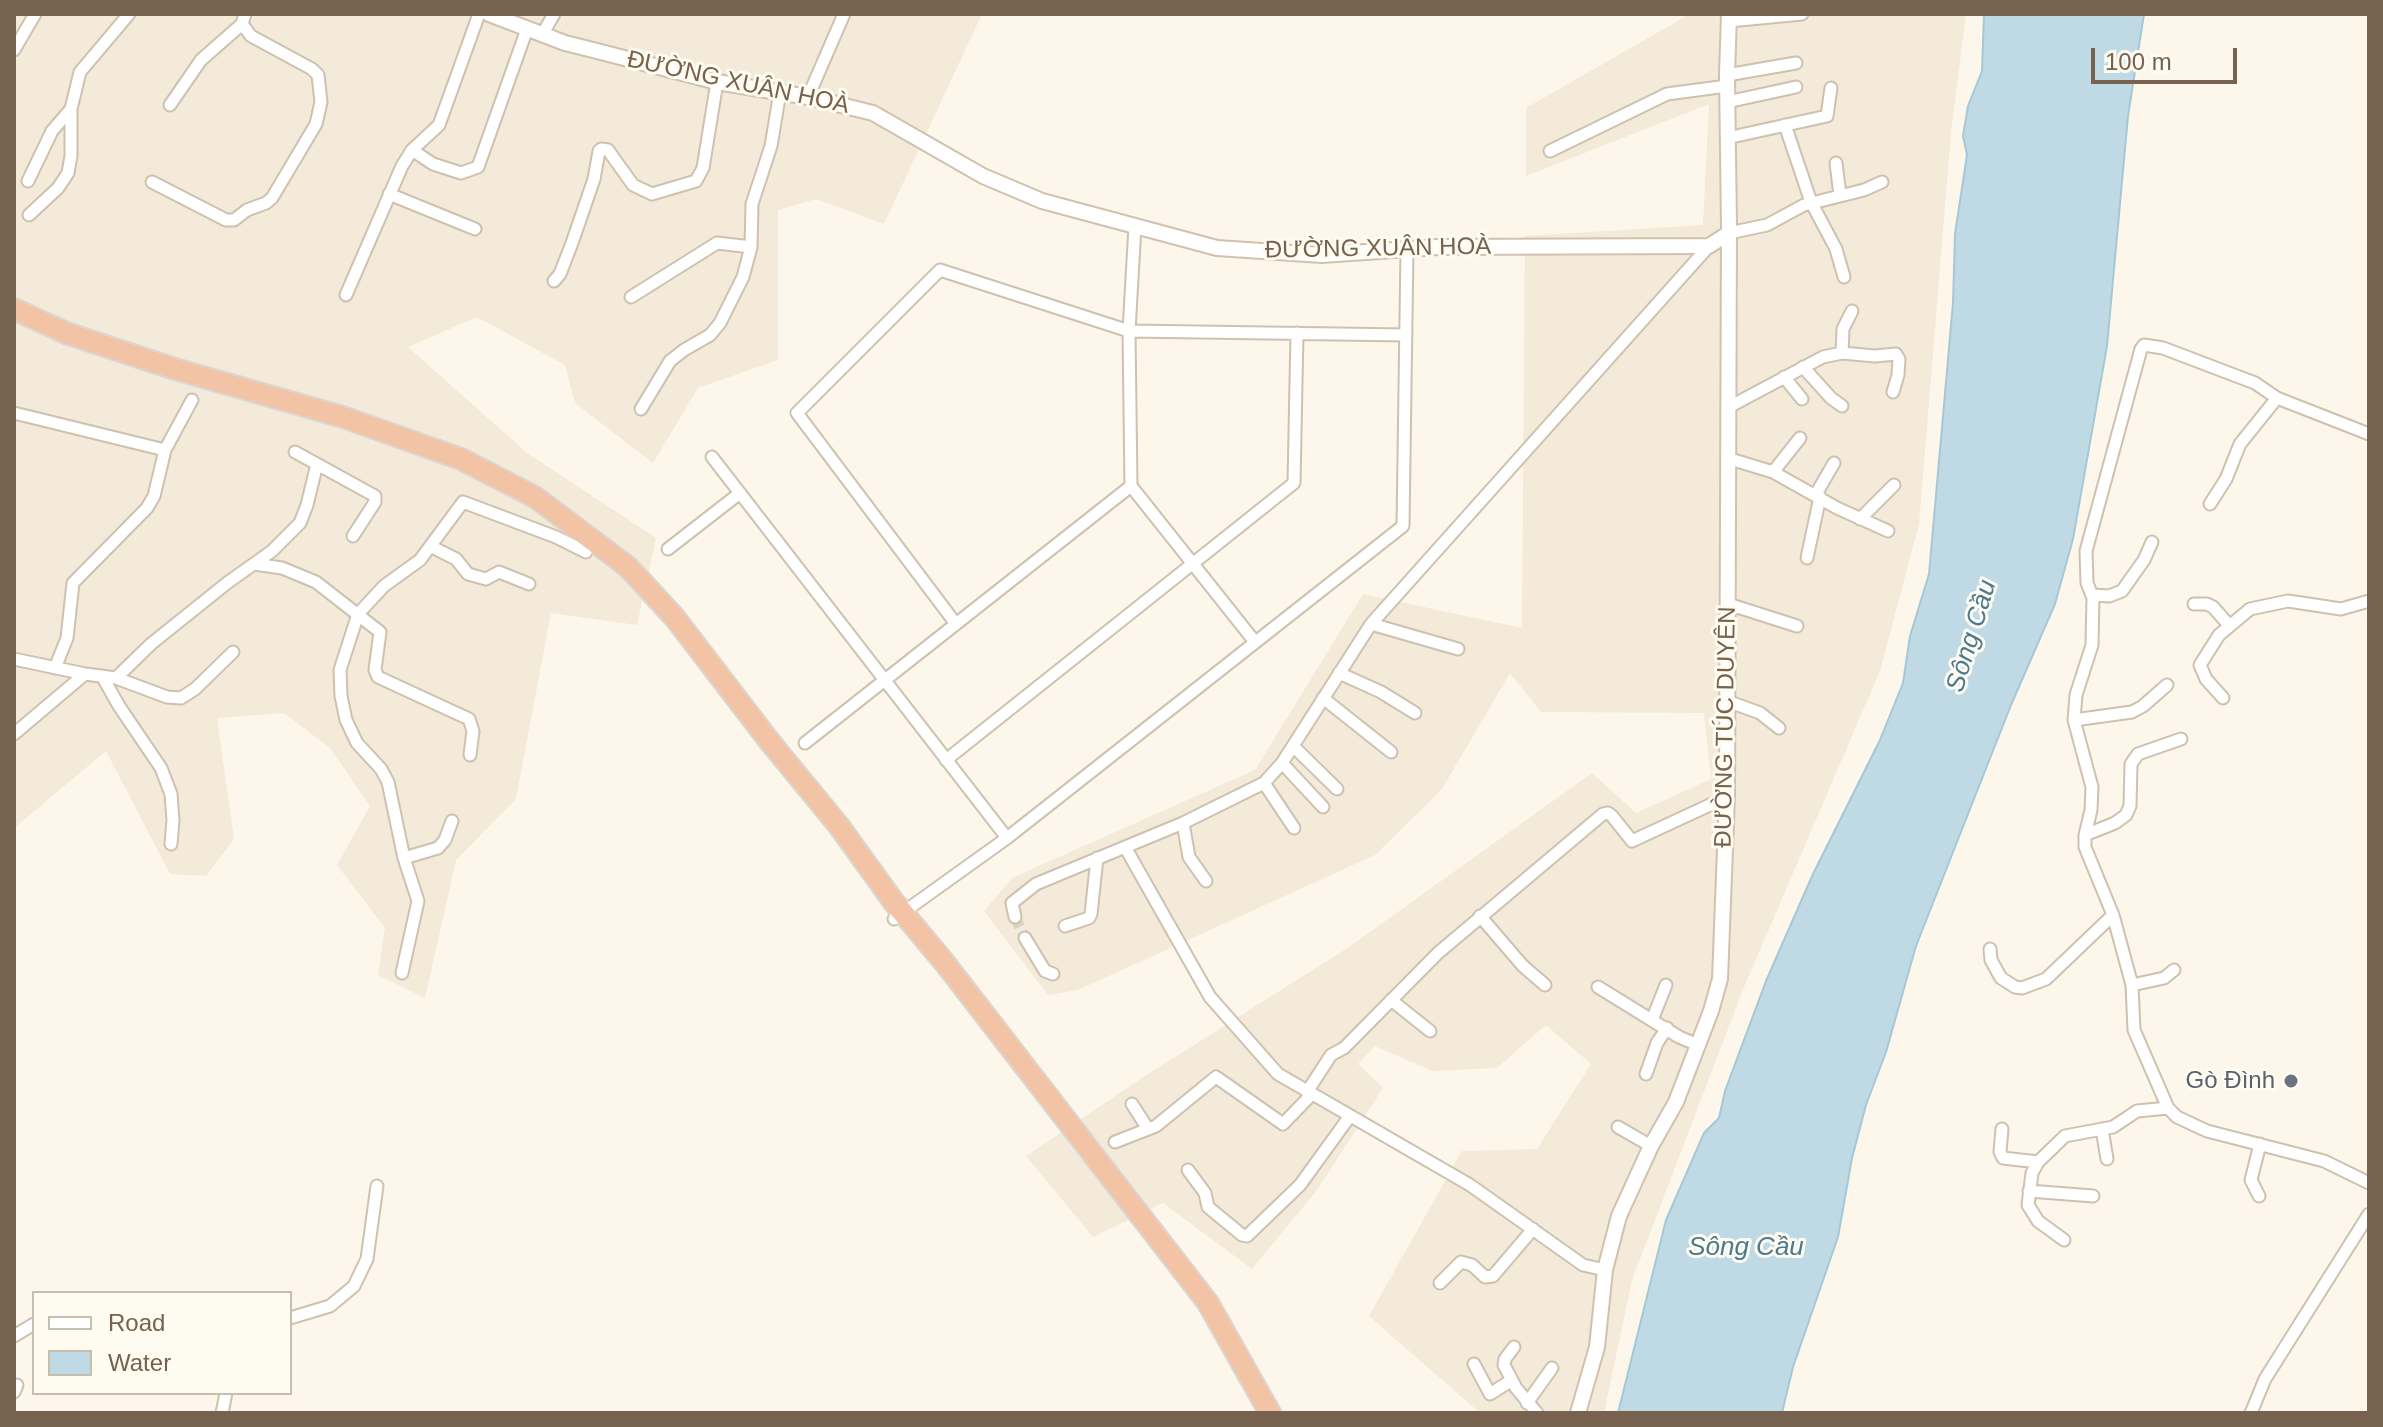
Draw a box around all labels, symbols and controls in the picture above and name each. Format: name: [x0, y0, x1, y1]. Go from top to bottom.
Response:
scale bar: [2095, 32, 2241, 82]
street label: ĐƯỜNG XUÂN HOÀ: [624, 45, 852, 121]
text: 100 m: [2105, 48, 2172, 75]
street label: ĐƯỜNG XUÂN HOÀ: [1265, 233, 1491, 265]
water label: Sông Cầu: [1940, 576, 2004, 696]
street label: ĐƯỜNG TÚC DUYÊN: [1709, 606, 1743, 848]
place label: Gò Đình: [2186, 1067, 2275, 1095]
marker: Gò Đình: [2282, 1072, 2300, 1090]
water label: Sông Cầu: [1688, 1232, 1804, 1264]
legend: [32, 1291, 292, 1395]
text: Road: [108, 1309, 165, 1336]
text: Water: [108, 1349, 171, 1376]

